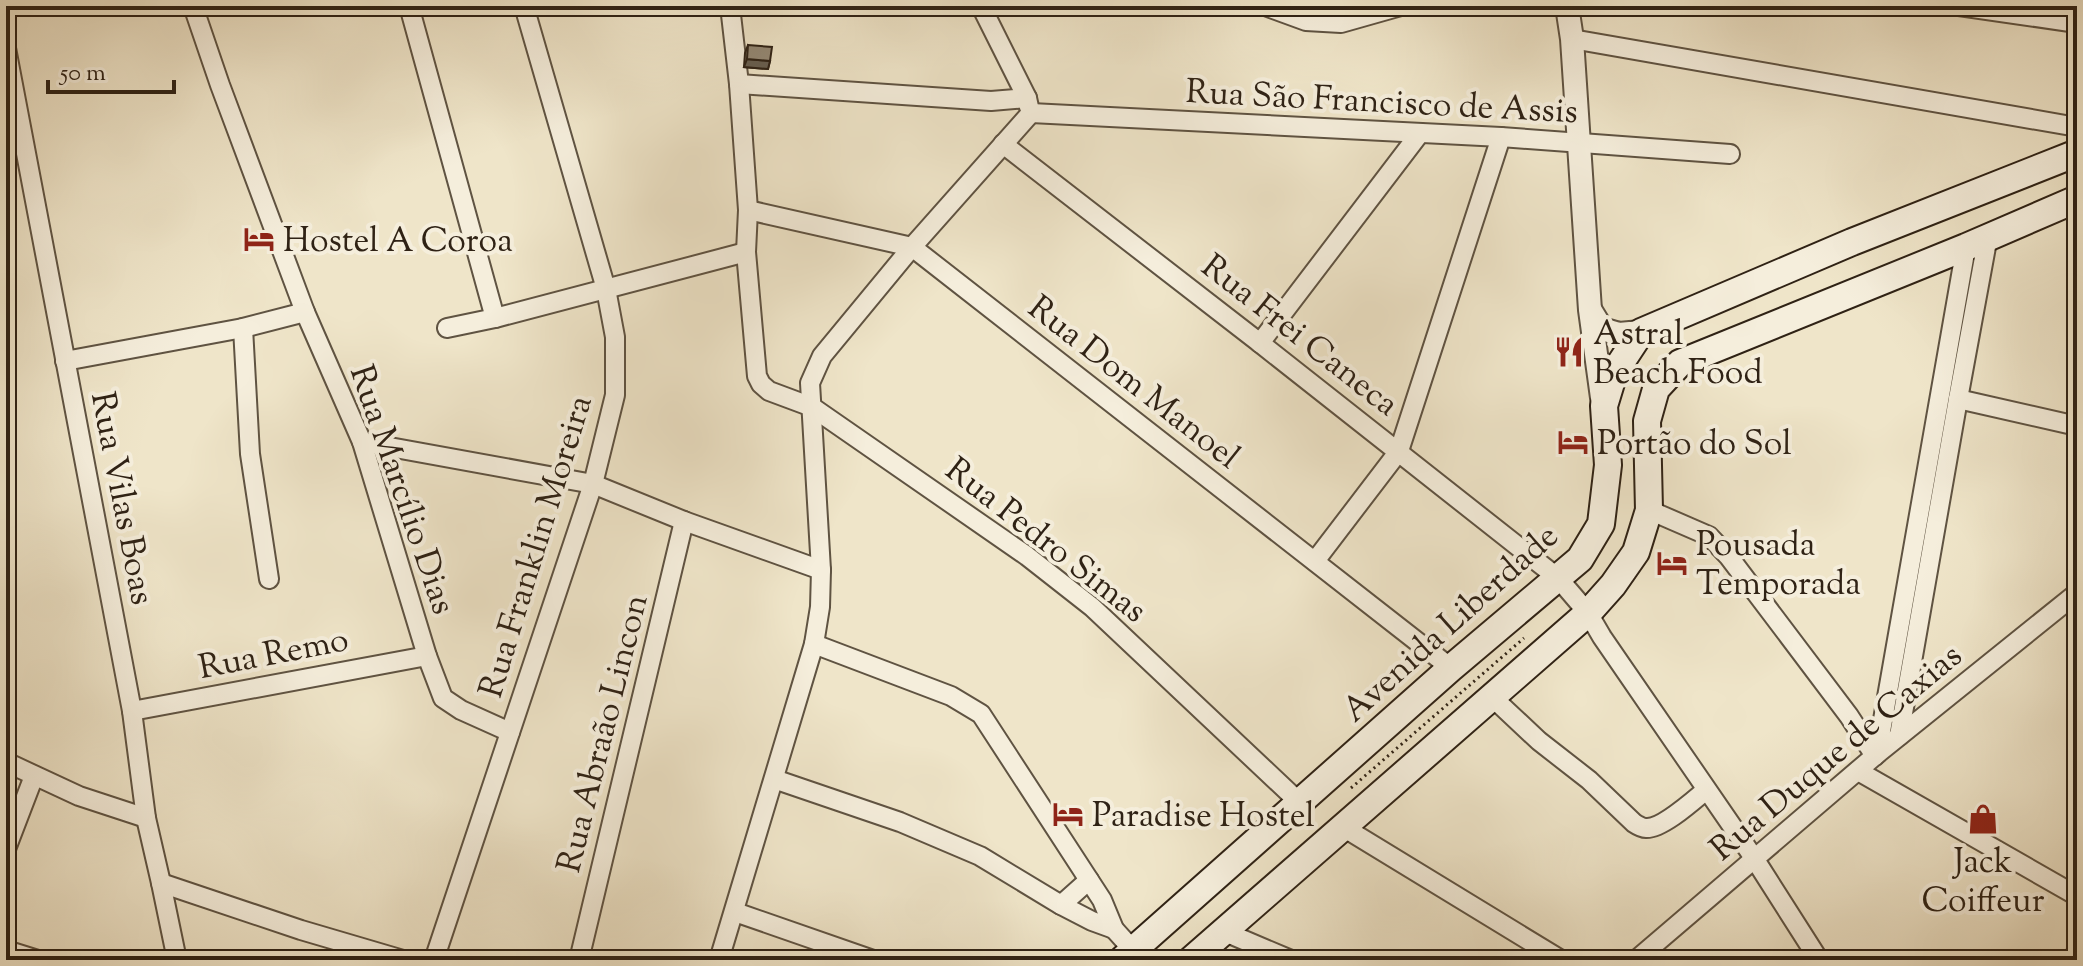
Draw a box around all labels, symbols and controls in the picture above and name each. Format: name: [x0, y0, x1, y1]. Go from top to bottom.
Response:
scale bar: [48, 44, 174, 94]
text: 50 m: [58, 57, 106, 91]
street label: Rua São Francisco de Assis: [1184, 69, 1579, 138]
place label: Hostel A Coroa: [283, 218, 513, 267]
hotel icon: Hostel A Coroa: [242, 222, 276, 256]
street label: Rua Frei Caneca: [1190, 244, 1408, 430]
street label: Rua Dom Manoel: [1016, 285, 1249, 482]
place label: Astral Beach Food: [1593, 311, 1763, 399]
restaurant icon: Astral Beach Food: [1552, 335, 1586, 369]
street label: Rua Marcílio Dias: [335, 359, 466, 621]
street label: Rua Vilas Boas: [76, 388, 165, 609]
street label: Rua Franklin Moreira: [468, 390, 607, 704]
place label: Portão do Sol: [1597, 421, 1792, 470]
hotel icon: Portão do Sol: [1556, 425, 1590, 459]
street label: Rua Pedro Simas: [934, 447, 1156, 636]
street label: Avenida Liberdade: [1332, 514, 1570, 735]
place label: Pousada Temporada: [1696, 522, 1861, 610]
hotel icon: Pousada Temporada: [1655, 546, 1689, 580]
street label: Rua Abraão Lincon: [546, 590, 663, 878]
street label: Rua Remo: [195, 617, 353, 694]
street label: Rua Duque de Caxias: [1701, 633, 1974, 874]
place label: Paradise Hostel: [1092, 793, 1315, 842]
hotel icon: Paradise Hostel: [1051, 797, 1085, 831]
shop icon: Jack Coiffeur: [1966, 802, 2000, 836]
place label: Jack Coiffeur: [1922, 839, 2045, 927]

